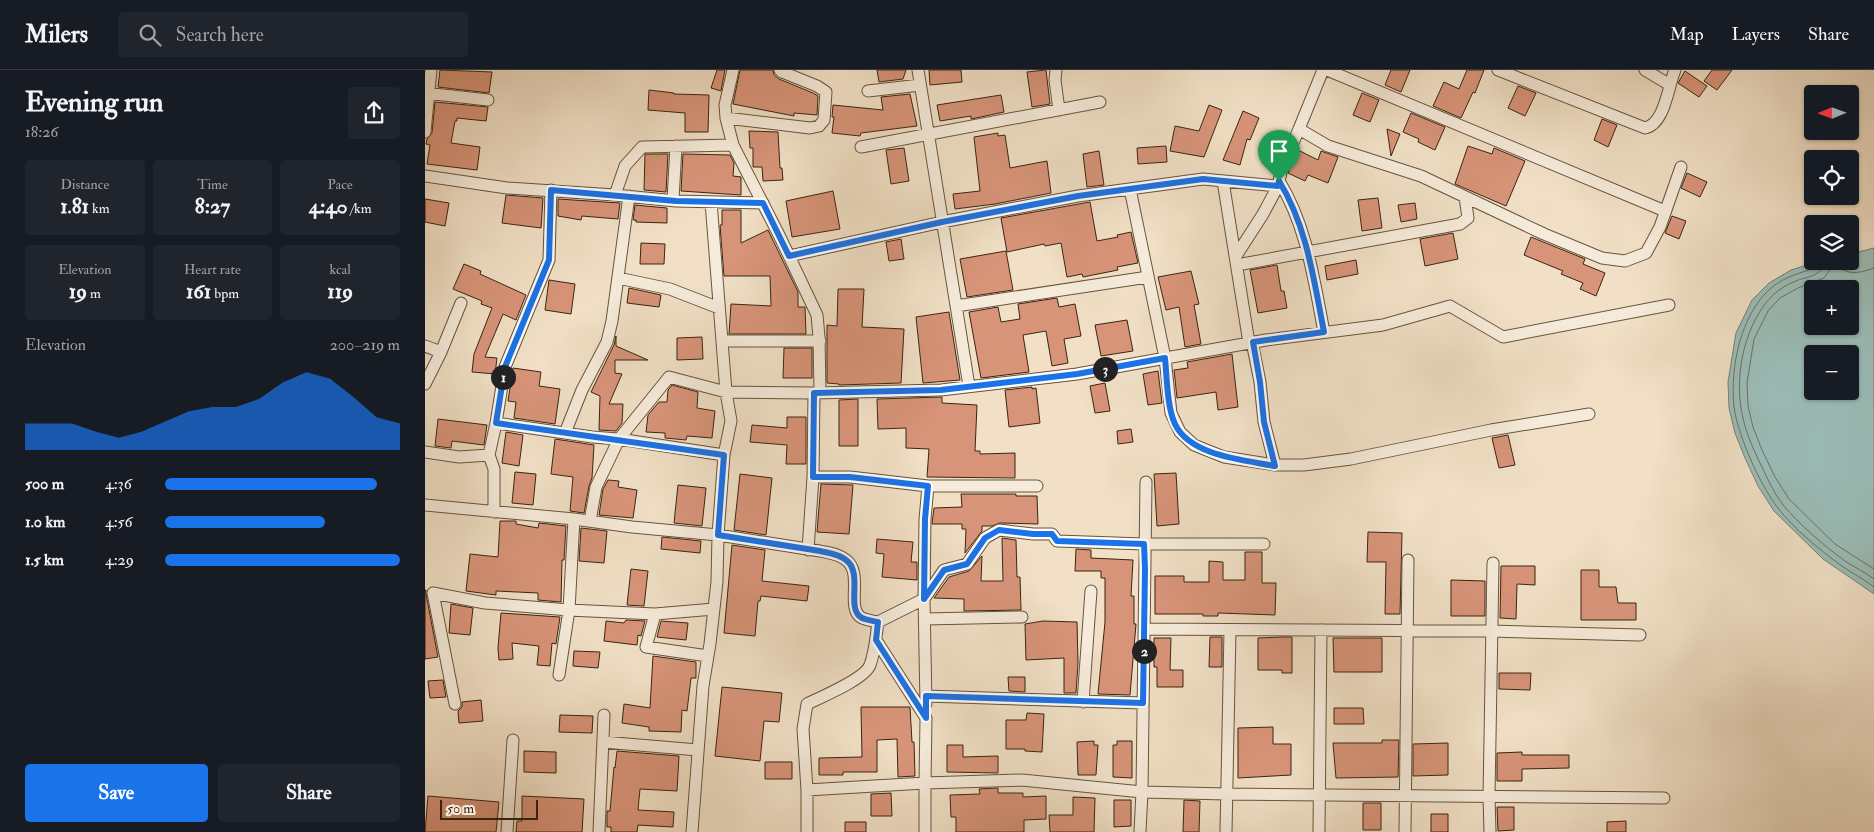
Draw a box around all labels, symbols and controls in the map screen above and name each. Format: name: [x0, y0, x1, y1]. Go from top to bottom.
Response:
search box: [118, 12, 468, 57]
text: Milers: [25, 19, 88, 50]
icon: search: [136, 21, 164, 49]
text: Search here: [176, 23, 264, 47]
text: Map: [1670, 23, 1704, 46]
text: Layers: [1732, 23, 1780, 46]
text: Share: [1808, 23, 1849, 46]
text: Evening run: [25, 85, 163, 120]
north arrow: [1804, 85, 1859, 140]
map controls: [1804, 85, 1859, 400]
button: share: [348, 87, 400, 139]
text: 18:26: [25, 122, 58, 142]
pin: [1258, 130, 1300, 181]
icon: arrive: [1265, 137, 1293, 165]
button: locate: [1804, 150, 1859, 205]
text: Distance: [60, 176, 109, 193]
text: Time: [197, 176, 228, 193]
text: Pace: [328, 176, 353, 193]
text: 1.81: [60, 193, 89, 220]
text: 8:27: [195, 193, 230, 220]
text: 4:40: [309, 193, 347, 220]
text: km: [89, 200, 110, 217]
text: /km: [347, 200, 372, 217]
button: layers: [1804, 215, 1859, 270]
text: Elevation: [58, 261, 112, 278]
text: Heart rate: [184, 261, 241, 278]
text: kcal: [329, 261, 351, 278]
text: 19: [69, 278, 87, 305]
text: 161: [186, 278, 211, 305]
text: 119: [327, 278, 353, 305]
button: +: [1804, 280, 1859, 335]
text: m: [87, 285, 101, 302]
text: bpm: [211, 285, 239, 302]
text: Elevation: [25, 335, 86, 355]
text: 200–219 m: [330, 335, 400, 355]
button: −: [1804, 345, 1859, 400]
pin: 3: [1093, 356, 1117, 382]
text: 3: [1103, 361, 1108, 378]
pin: 1: [491, 364, 515, 390]
text: 1: [501, 369, 506, 386]
text: 500 m: [25, 474, 64, 494]
text: 4:36: [105, 474, 132, 494]
text: 1.0 km: [25, 512, 65, 532]
text: 4:56: [105, 512, 133, 532]
text: 1.5 km: [25, 550, 64, 570]
text: 4:29: [105, 550, 134, 570]
pin: 2: [1131, 638, 1157, 664]
text: 2: [1141, 643, 1148, 660]
button: Save: [25, 764, 208, 822]
button: Share: [218, 764, 400, 822]
scale bar: [440, 797, 537, 820]
text: 50 m: [447, 800, 474, 817]

